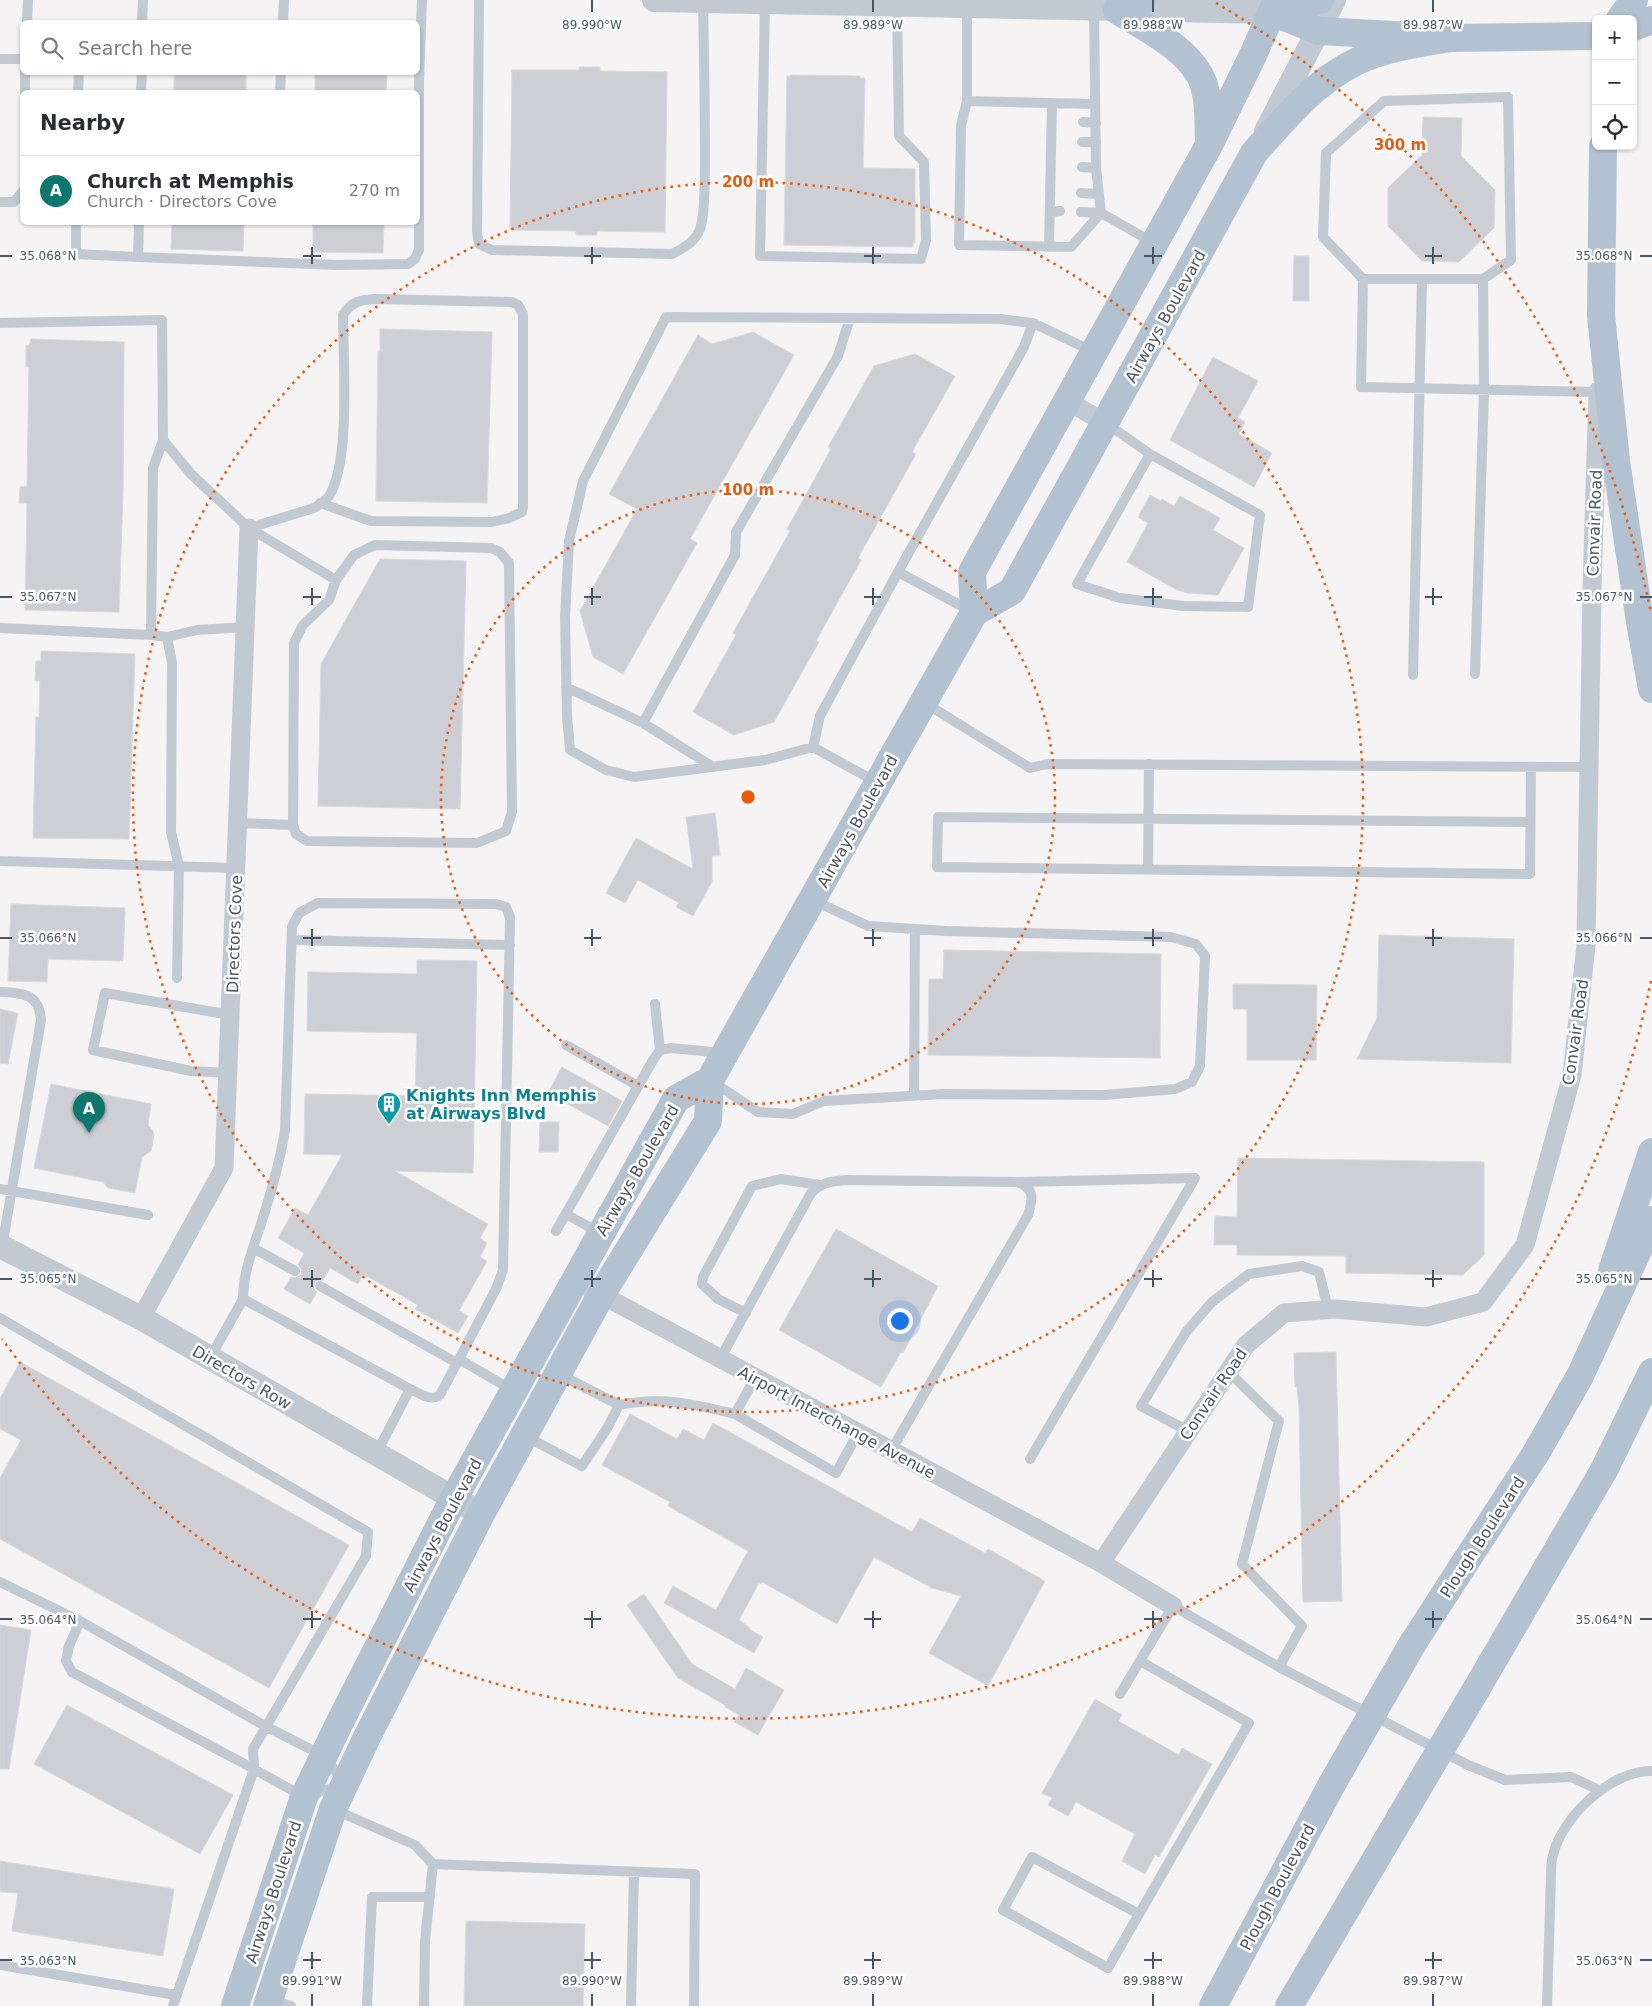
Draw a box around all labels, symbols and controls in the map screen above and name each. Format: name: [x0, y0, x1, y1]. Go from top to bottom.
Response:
map controls: [1592, 15, 1637, 150]
button: +: [1592, 15, 1637, 60]
text: 89.990°W: [562, 18, 622, 32]
text: 89.989°W: [843, 18, 903, 32]
text: 89.988°W: [1123, 18, 1183, 32]
text: 89.987°W: [1403, 18, 1463, 32]
search box: [20, 20, 420, 75]
icon: search: [38, 34, 66, 62]
text: Search here: [78, 37, 192, 59]
button: −: [1592, 60, 1637, 105]
button: locate: [1592, 105, 1637, 150]
text: Nearby: [40, 111, 125, 135]
text: 300 m: [1374, 136, 1426, 154]
text: Church at Memphis: [87, 170, 294, 192]
text: 200 m: [722, 173, 774, 191]
text: A: [50, 181, 62, 200]
text: 270 m: [349, 181, 400, 200]
text: Church · Directors Cove: [87, 192, 277, 211]
street label: Airways Boulevard: [1121, 247, 1210, 386]
text: 35.068°N: [20, 249, 76, 263]
text: 35.068°N: [1576, 249, 1632, 263]
street label: Convair Road: [1583, 469, 1606, 577]
text: 100 m: [722, 481, 774, 499]
text: 35.067°N: [20, 590, 76, 604]
text: 35.067°N: [1576, 590, 1632, 604]
street label: Airways Boulevard: [813, 752, 902, 891]
centre of rings: [739, 788, 757, 806]
street label: Directors Cove: [223, 875, 246, 993]
text: 35.066°N: [20, 931, 76, 945]
text: 35.066°N: [1576, 931, 1632, 945]
street label: Convair Road: [1559, 978, 1592, 1086]
place label: Knights Inn Memphis at Airways Blvd: [406, 1086, 596, 1123]
building icon: Knights Inn Memphis at Airways Blvd: [376, 1091, 402, 1125]
pin: A: [73, 1092, 105, 1133]
street label: Airways Boulevard: [592, 1101, 683, 1239]
text: 35.065°N: [20, 1272, 76, 1286]
text: 35.065°N: [1576, 1272, 1632, 1286]
your location: [887, 1308, 913, 1334]
street label: Directors Row: [189, 1341, 295, 1413]
street label: Convair Road: [1176, 1345, 1251, 1444]
street label: Airport Interchange Avenue: [735, 1362, 939, 1483]
street label: Airways Boulevard: [399, 1455, 486, 1595]
street label: Plough Boulevard: [1436, 1473, 1529, 1601]
text: 35.064°N: [20, 1613, 76, 1627]
text: 35.064°N: [1576, 1613, 1632, 1627]
street label: Airways Boulevard: [241, 1819, 305, 1966]
street label: Plough Boulevard: [1236, 1821, 1319, 1954]
text: 35.063°N: [20, 1954, 76, 1968]
text: 35.063°N: [1576, 1954, 1632, 1968]
text: 89.991°W: [282, 1974, 342, 1988]
text: 89.990°W: [562, 1974, 622, 1988]
text: 89.989°W: [843, 1974, 903, 1988]
text: 89.988°W: [1123, 1974, 1183, 1988]
text: 89.987°W: [1403, 1974, 1463, 1988]

